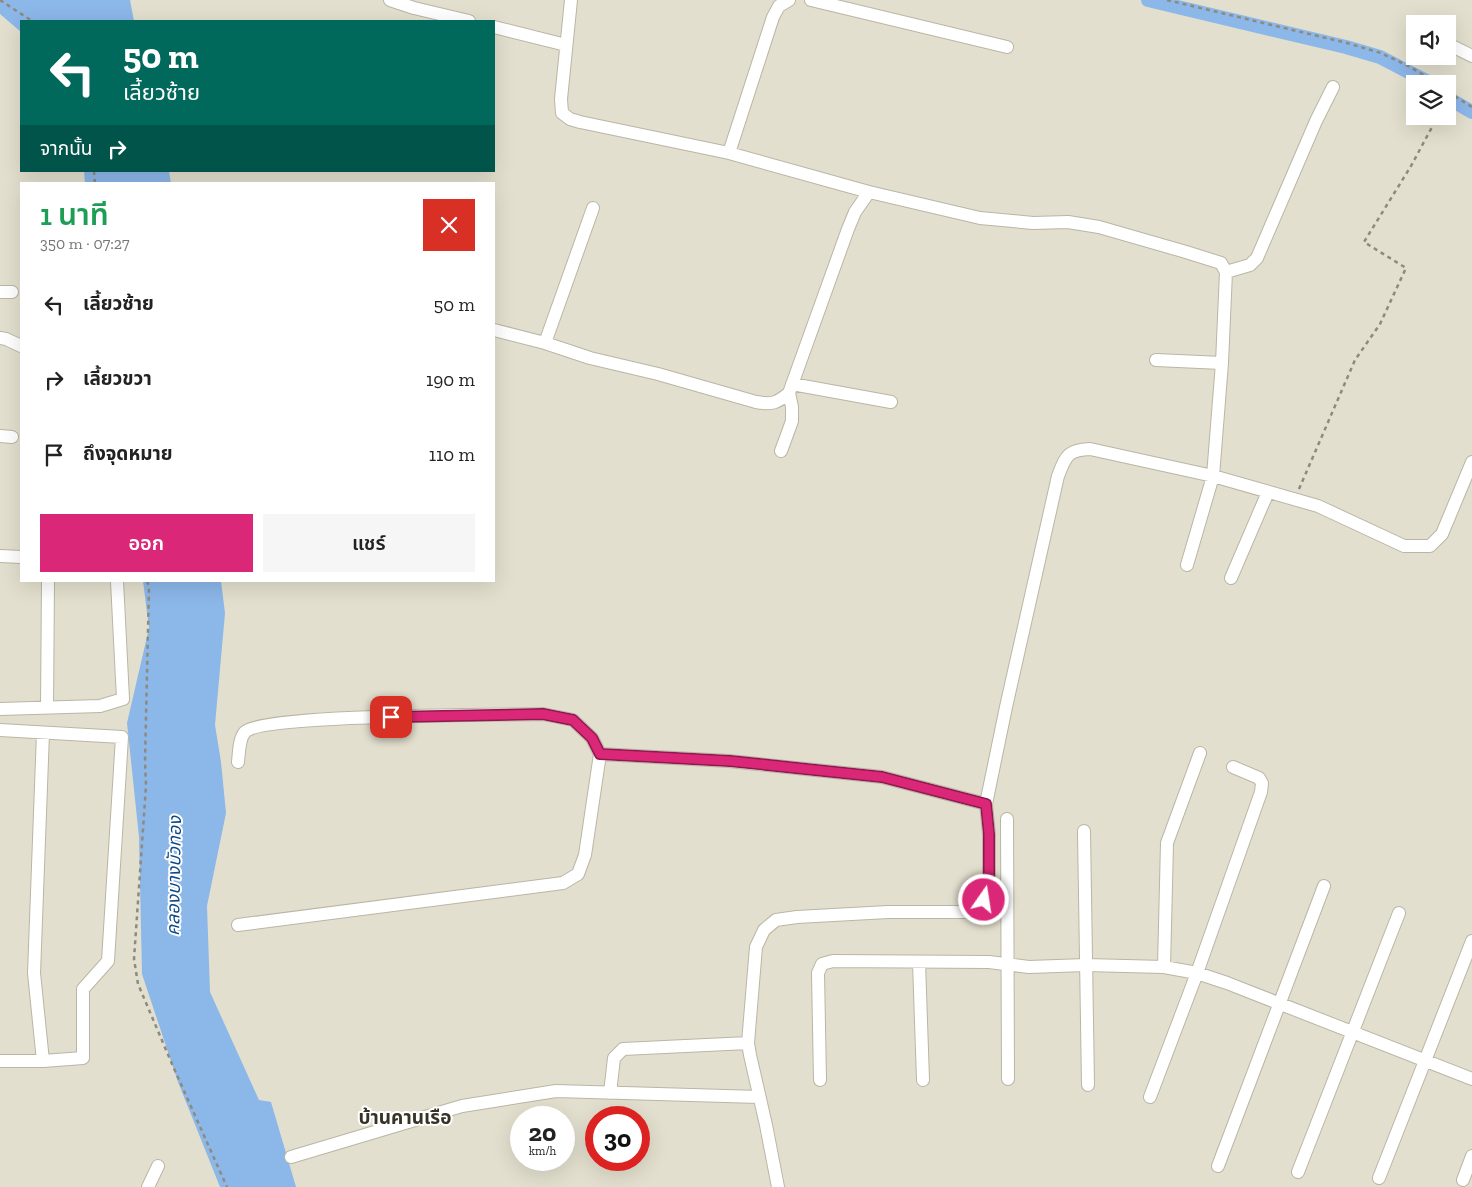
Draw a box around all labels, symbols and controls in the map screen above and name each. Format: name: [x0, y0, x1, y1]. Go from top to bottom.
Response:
map controls: [1406, 15, 1456, 125]
button: sound: [1406, 15, 1456, 65]
text: 50 m: [123, 35, 199, 77]
icon: left: [40, 40, 105, 105]
button: layers: [1406, 75, 1456, 125]
text: เลี้ยวซ้าย: [123, 79, 200, 106]
icon: right: [103, 135, 131, 163]
text: จากนั้น: [40, 137, 93, 160]
text: 1 นาที: [40, 197, 109, 233]
button: close: [423, 199, 475, 251]
text: 350 m · 07:27: [40, 234, 130, 253]
icon: left: [40, 291, 68, 319]
text: เลี้ยวซ้าย: [83, 292, 154, 315]
text: 50 m: [434, 293, 475, 316]
icon: right: [40, 366, 68, 394]
text: เลี้ยวขวา: [83, 367, 152, 390]
text: 190 m: [426, 368, 475, 391]
icon: arrive: [40, 441, 68, 469]
text: ถึงจุดหมาย: [83, 442, 173, 465]
text: 110 m: [429, 443, 475, 466]
button: ออก: [40, 514, 253, 572]
button: แชร์: [263, 514, 475, 572]
pin: [370, 696, 412, 738]
icon: arrive: [377, 703, 405, 731]
water label: คลองบางบัวทอง: [162, 815, 186, 936]
position arrow: [957, 873, 1009, 925]
district label: บ้านคานเรือ: [359, 1106, 451, 1129]
speed limit sign: 30: [585, 1106, 650, 1171]
text: 20: [529, 1117, 556, 1147]
text: km/h: [529, 1144, 556, 1158]

